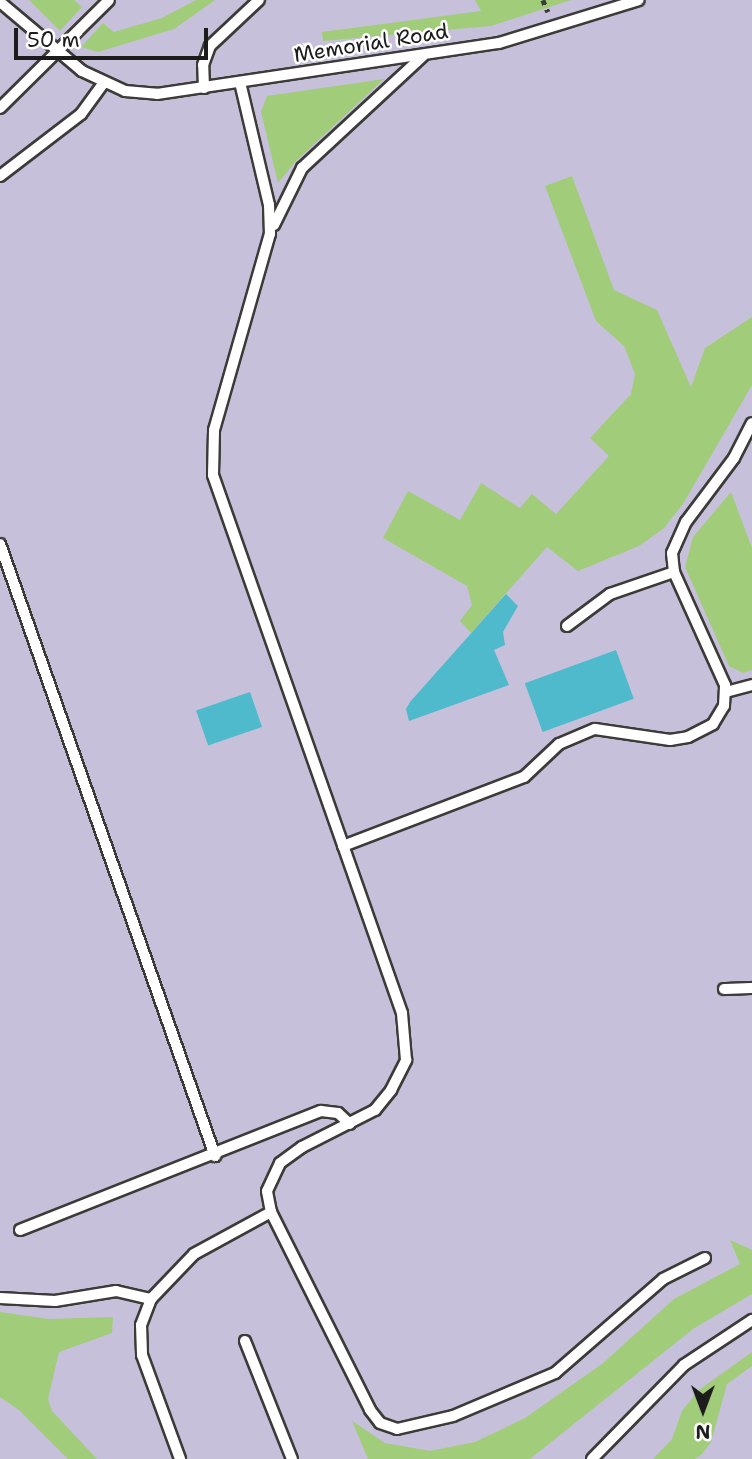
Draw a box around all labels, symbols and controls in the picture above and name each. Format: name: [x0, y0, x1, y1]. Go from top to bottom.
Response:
scale bar: [18, 14, 212, 58]
street label: Memorial Road: [292, 18, 450, 68]
text: 50 m: [27, 26, 80, 54]
north arrow: [668, 1375, 738, 1445]
text: N: [695, 1419, 711, 1444]

